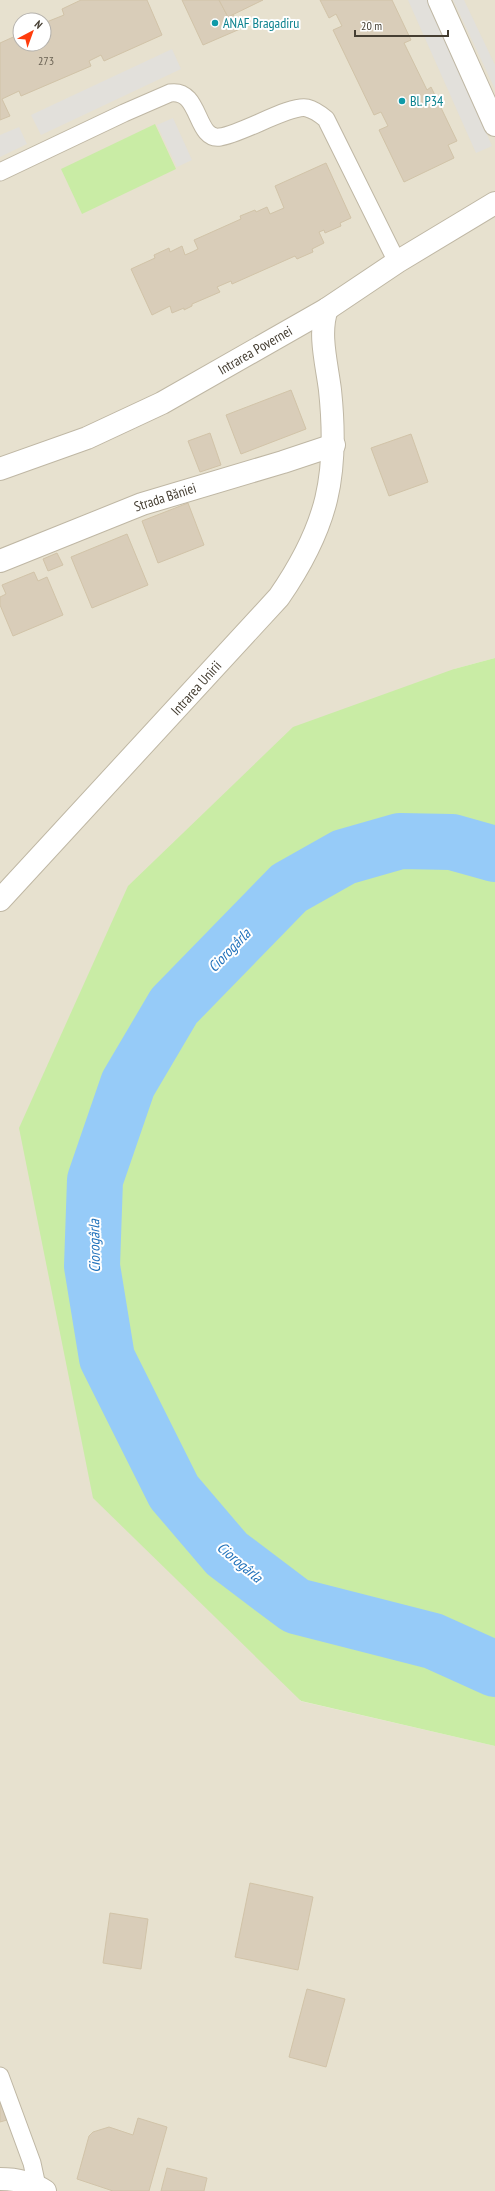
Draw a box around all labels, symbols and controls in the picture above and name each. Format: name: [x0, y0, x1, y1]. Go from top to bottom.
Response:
north arrow: [12, 12, 52, 52]
scale bar: [355, 12, 448, 38]
place label: ANAF Bragadiru: [223, 14, 299, 32]
text: N: [32, 17, 45, 32]
marker: ANAF Bragadiru: [210, 18, 220, 28]
text: 20 m: [361, 18, 382, 33]
house number: 273: [38, 53, 54, 68]
place label: Bl. P34: [410, 92, 444, 110]
marker: Bl. P34: [397, 96, 407, 106]
street label: Intrarea Povernei: [215, 322, 295, 378]
street label: Strada Băniei: [132, 479, 198, 515]
street label: Intrarea Unirii: [167, 657, 225, 719]
water label: Ciorogârla: [204, 924, 255, 976]
water label: Ciorogârla: [84, 1218, 104, 1273]
water label: Ciorogârla: [213, 1538, 267, 1587]

